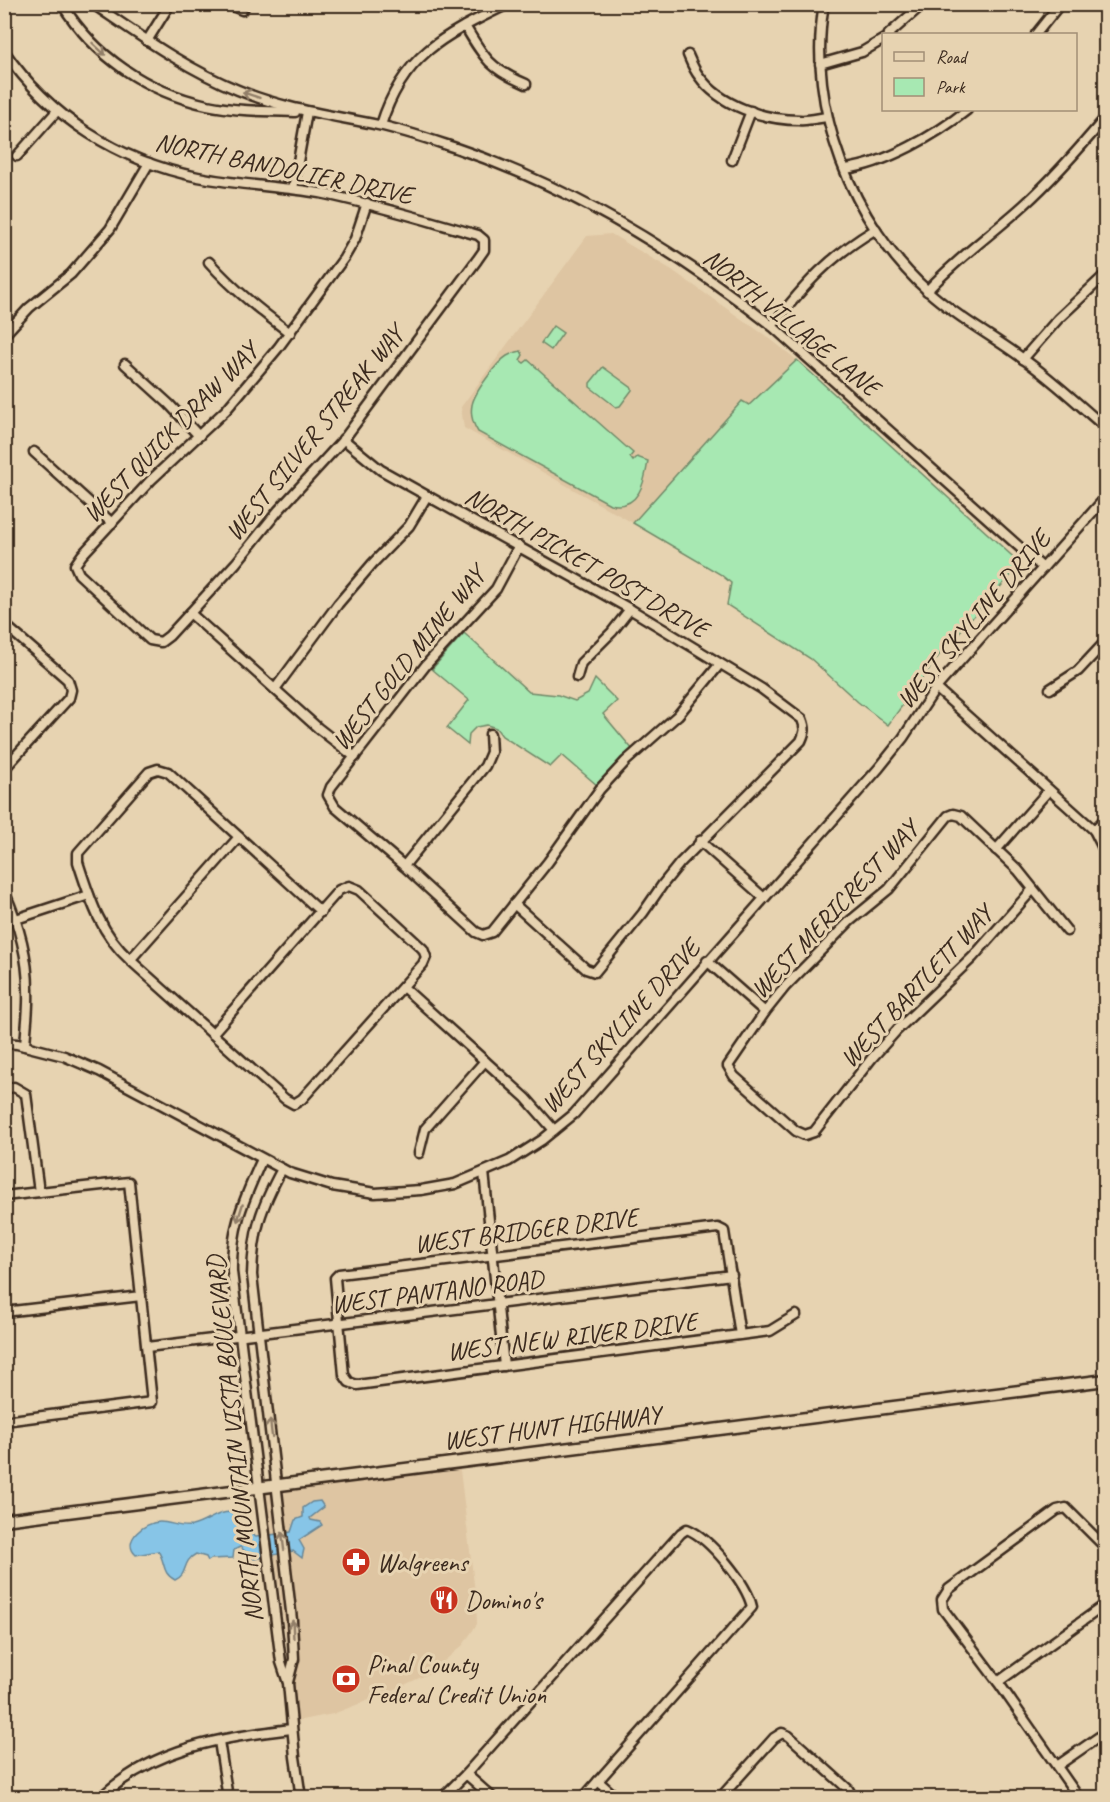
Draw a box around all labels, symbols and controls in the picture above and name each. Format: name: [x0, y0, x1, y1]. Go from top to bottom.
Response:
legend: [882, 33, 1077, 111]
one-way arrow: [91, 42, 106, 56]
text: Road: [936, 46, 969, 68]
text: Park: [936, 76, 966, 98]
one-way arrow: [242, 89, 261, 100]
street label: NORTH BANDOLIER DRIVE: [152, 125, 419, 213]
street label: NORTH VILLAGE LANE: [697, 241, 890, 406]
street label: WEST SILVER STREAK WAY: [218, 315, 414, 547]
street label: WEST QUICK DRAW WAY: [76, 332, 268, 530]
street label: NORTH PICKET POST DRIVE: [459, 479, 717, 647]
street label: WEST SKYLINE DRIVE: [889, 521, 1060, 715]
street label: WEST GOLD MINE WAY: [324, 556, 496, 757]
street label: WEST MERICREST WAY: [743, 811, 928, 1005]
street label: WEST BARTLETT WAY: [833, 896, 1003, 1074]
street label: WEST SKYLINE DRIVE: [534, 930, 709, 1120]
street label: WEST BRIDGER DRIVE: [413, 1200, 643, 1261]
one-way arrow: [234, 1203, 245, 1222]
street label: NORTH MOUNTAIN VISTA BOULEVARD: [199, 1252, 270, 1624]
street label: WEST PANTANO ROAD: [329, 1262, 548, 1321]
street label: WEST NEW RIVER DRIVE: [445, 1304, 703, 1368]
street label: WEST HUNT HIGHWAY: [442, 1397, 666, 1457]
one-way arrow: [265, 1418, 276, 1438]
one-way arrow: [277, 1532, 288, 1552]
pharmacy icon: Walgreens: [340, 1546, 372, 1578]
place label: Walgreens: [377, 1546, 470, 1579]
restaurant icon: Domino's: [428, 1584, 460, 1616]
place label: Domino's: [465, 1584, 544, 1617]
one-way arrow: [287, 1620, 298, 1639]
place label: Pinal County Federal Credit Union: [367, 1648, 547, 1711]
bank icon: Pinal County Federal Credit Union: [330, 1663, 362, 1695]

